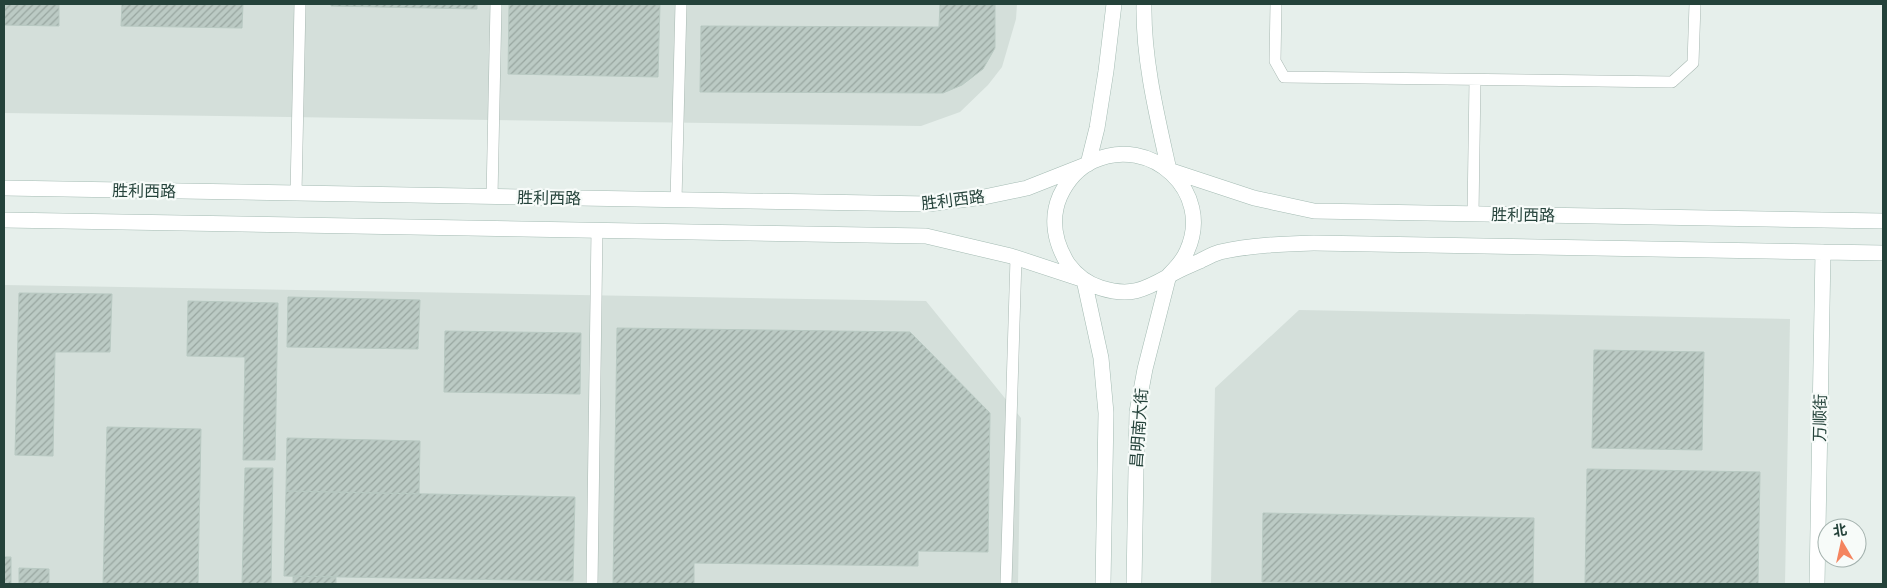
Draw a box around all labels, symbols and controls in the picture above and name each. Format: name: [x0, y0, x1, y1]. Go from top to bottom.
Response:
street label: 胜利西路: [112, 182, 176, 200]
street label: 胜利西路: [920, 188, 986, 212]
street label: 胜利西路: [517, 189, 581, 207]
street label: 胜利西路: [1491, 206, 1555, 224]
street label: 昌明南大街: [1128, 387, 1150, 469]
street label: 万顺街: [1811, 394, 1829, 442]
north arrow: [1817, 518, 1867, 568]
text: 北: [1832, 521, 1848, 539]

